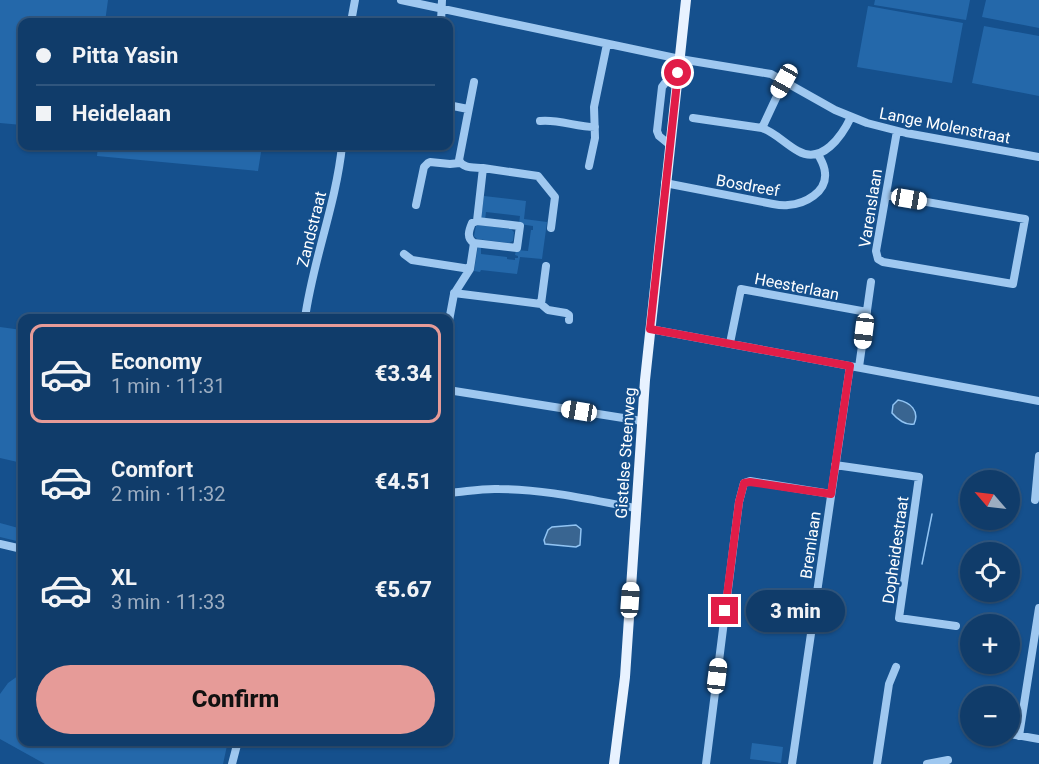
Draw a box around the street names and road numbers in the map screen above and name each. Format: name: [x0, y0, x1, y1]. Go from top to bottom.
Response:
street label: Lange Molenstraat: [878, 103, 1012, 148]
street label: Varenslaan: [855, 167, 886, 249]
street label: Bosdreef: [715, 171, 782, 200]
street label: Zandstraat: [293, 189, 330, 269]
street label: Heesterlaan: [753, 269, 841, 304]
street label: Gistelse Steenweg: [611, 387, 640, 519]
street label: Dopheidestraat: [879, 495, 912, 605]
street label: Bremlaan: [796, 510, 825, 580]

